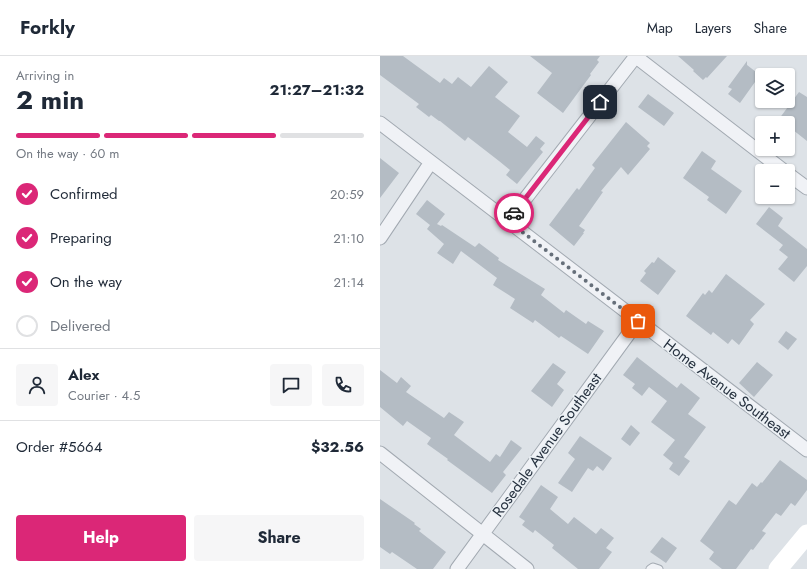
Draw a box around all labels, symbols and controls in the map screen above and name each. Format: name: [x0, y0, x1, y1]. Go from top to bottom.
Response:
text: Forkly: [20, 14, 75, 41]
text: Map: [647, 18, 673, 38]
text: Layers: [695, 18, 731, 38]
text: Share: [753, 18, 787, 38]
text: Arriving in: [16, 66, 74, 85]
map controls: [755, 68, 795, 204]
button: layers: [755, 68, 795, 108]
text: 21:27–21:32: [270, 79, 364, 101]
text: 2 min: [16, 81, 84, 119]
pin: [583, 85, 617, 119]
icon: home: [589, 91, 611, 113]
button: +: [755, 116, 795, 156]
text: On the way · 60 m: [16, 144, 119, 163]
button: −: [755, 164, 795, 204]
icon: check: [16, 183, 38, 205]
text: Confirmed: [50, 183, 118, 205]
text: 20:59: [330, 185, 364, 204]
courier: [494, 193, 534, 233]
icon: car: [503, 202, 525, 224]
icon: check: [16, 227, 38, 249]
text: Preparing: [50, 227, 112, 249]
text: 21:10: [333, 229, 364, 248]
icon: check: [16, 271, 38, 293]
text: On the way: [50, 271, 122, 293]
text: 21:14: [333, 273, 364, 292]
pin: [621, 304, 655, 338]
icon: bag: [627, 310, 649, 332]
text: Delivered: [50, 315, 111, 337]
street label: Home Avenue Southeast: [659, 334, 796, 444]
button: person: [16, 364, 58, 406]
text: Alex: [68, 364, 99, 386]
button: chat: [270, 364, 312, 406]
button: phone: [322, 364, 364, 406]
street label: Rosedale Avenue Southeast: [487, 368, 607, 522]
text: Courier · 4.5: [68, 386, 140, 405]
text: Order #5664: [16, 436, 102, 458]
text: $32.56: [311, 436, 364, 458]
button: Help: [16, 515, 186, 561]
button: Share: [194, 515, 364, 561]

